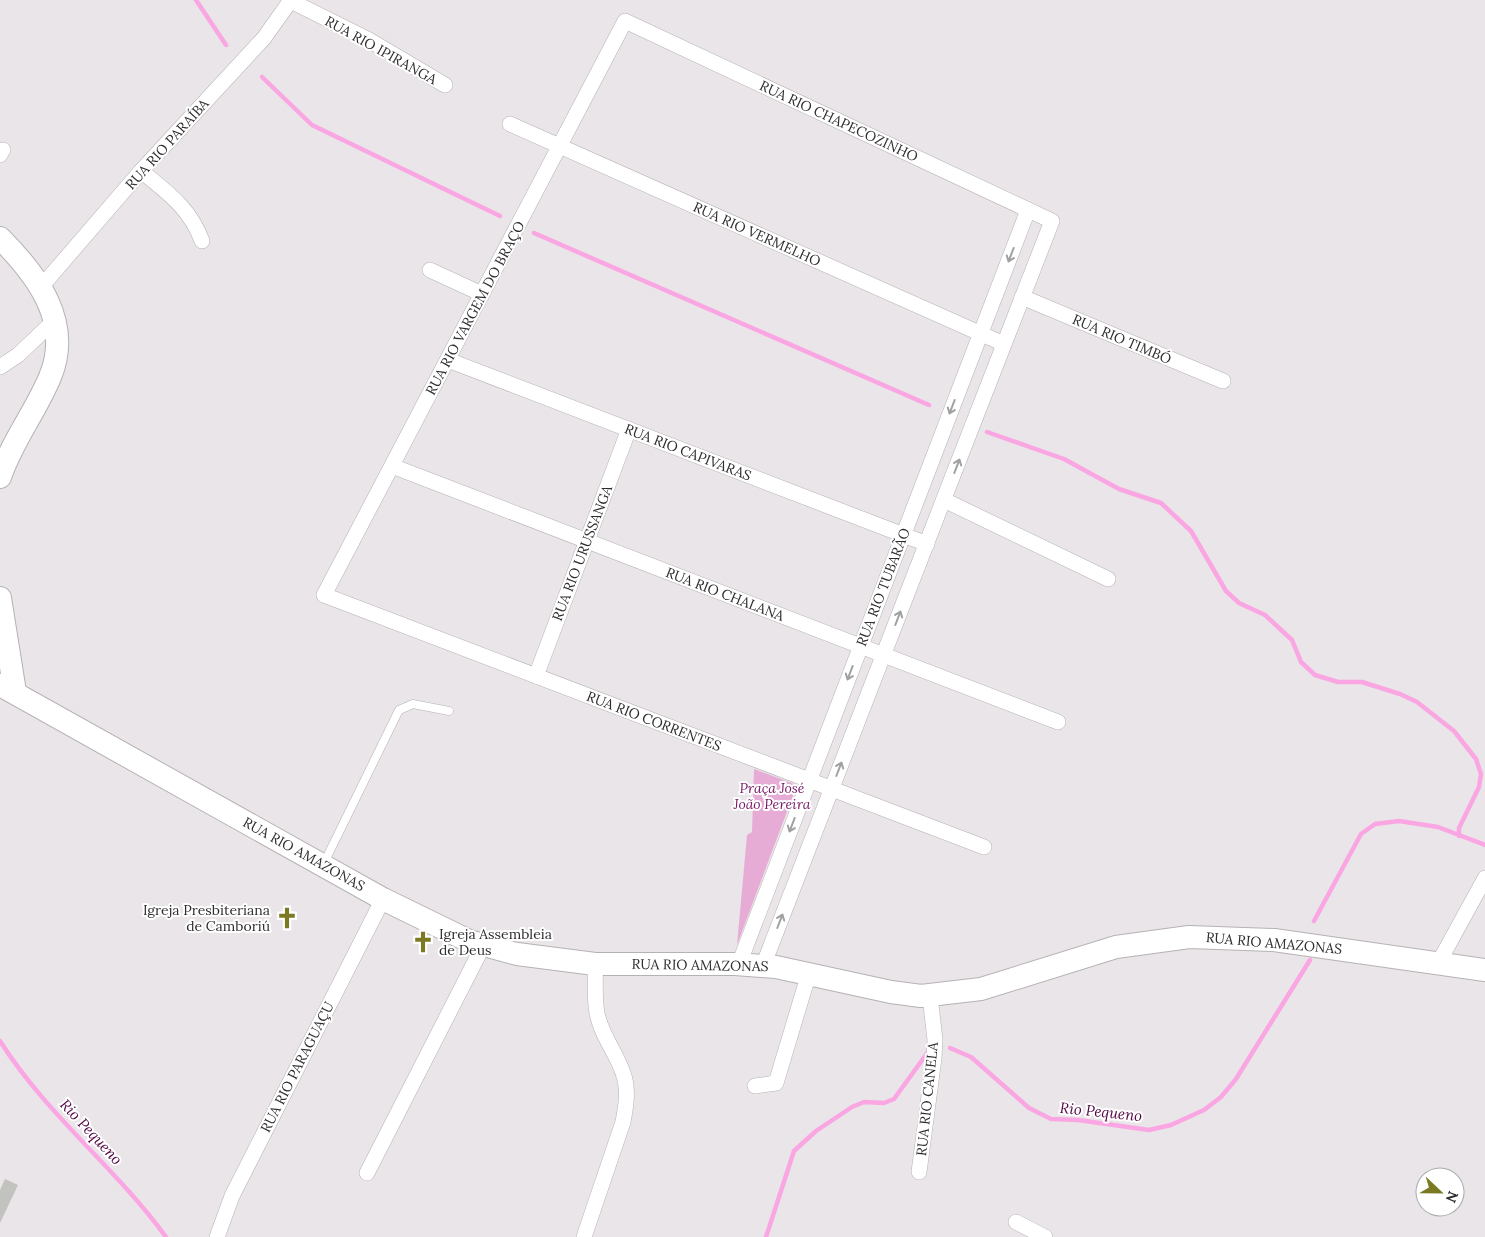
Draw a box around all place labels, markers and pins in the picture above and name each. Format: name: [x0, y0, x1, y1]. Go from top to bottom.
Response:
place label: Igreja Presbiteriana de Camboriú: [143, 901, 270, 935]
church icon: Igreja Presbiteriana de Camboriú: [274, 905, 300, 931]
place label: Igreja Assembleia de Deus: [439, 925, 552, 959]
church icon: Igreja Assembleia de Deus: [410, 929, 436, 955]

